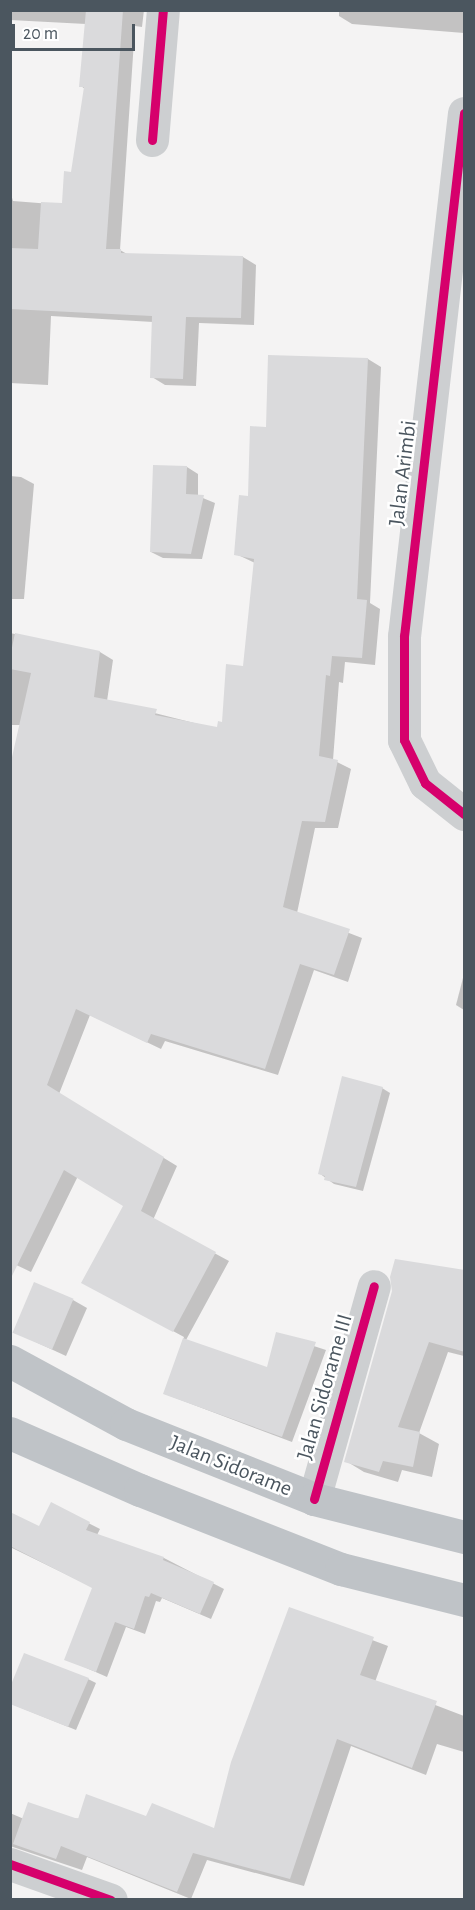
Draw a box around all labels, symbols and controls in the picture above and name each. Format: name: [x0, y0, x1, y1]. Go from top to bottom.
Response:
scale bar: [15, 12, 138, 50]
text: 20 m: [23, 25, 58, 43]
street label: Jalan Arimbi: [383, 419, 423, 527]
street label: Jalan Sidorame III: [292, 1311, 358, 1463]
street label: Jalan Sidorame: [166, 1430, 296, 1502]

